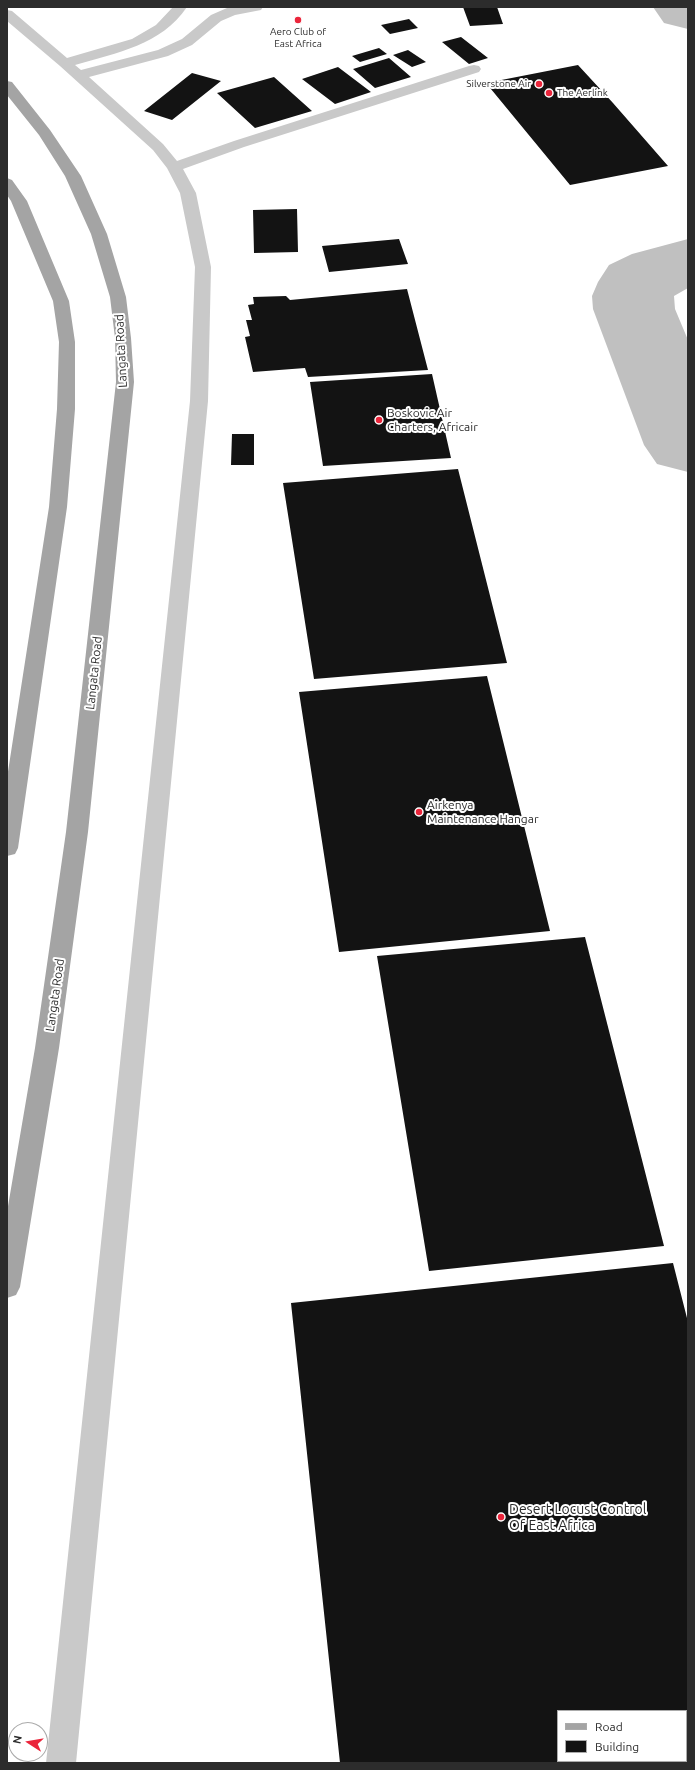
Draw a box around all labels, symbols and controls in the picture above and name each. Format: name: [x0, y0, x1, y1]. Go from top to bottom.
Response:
marker: Aero Club of East Africa: [293, 15, 303, 25]
place label: Aero Club of East Africa: [270, 26, 326, 50]
place label: Silverstone Air: [466, 78, 531, 90]
marker: Silverstone Air: [534, 79, 544, 89]
place label: The Aerlink: [557, 87, 608, 99]
marker: The Aerlink: [544, 88, 554, 98]
street label: Langata Road: [112, 314, 130, 388]
place label: Boskovic Air Charters, Africair: [387, 406, 478, 434]
marker: Boskovic Air Charters, Africair: [374, 415, 384, 425]
street label: Langata Road: [83, 636, 105, 710]
place label: Airkenya Maintenance Hangar: [427, 798, 538, 826]
marker: Airkenya Maintenance Hangar: [414, 807, 424, 817]
street label: Langata Road: [43, 958, 67, 1032]
place label: Desert Locust Control Of East Africa: [509, 1501, 646, 1534]
marker: Desert Locust Control Of East Africa: [496, 1512, 506, 1522]
legend: [557, 1710, 687, 1762]
text: Road: [595, 1720, 623, 1733]
north arrow: [8, 1722, 48, 1762]
text: N: [11, 1734, 24, 1745]
text: Building: [595, 1740, 639, 1753]

